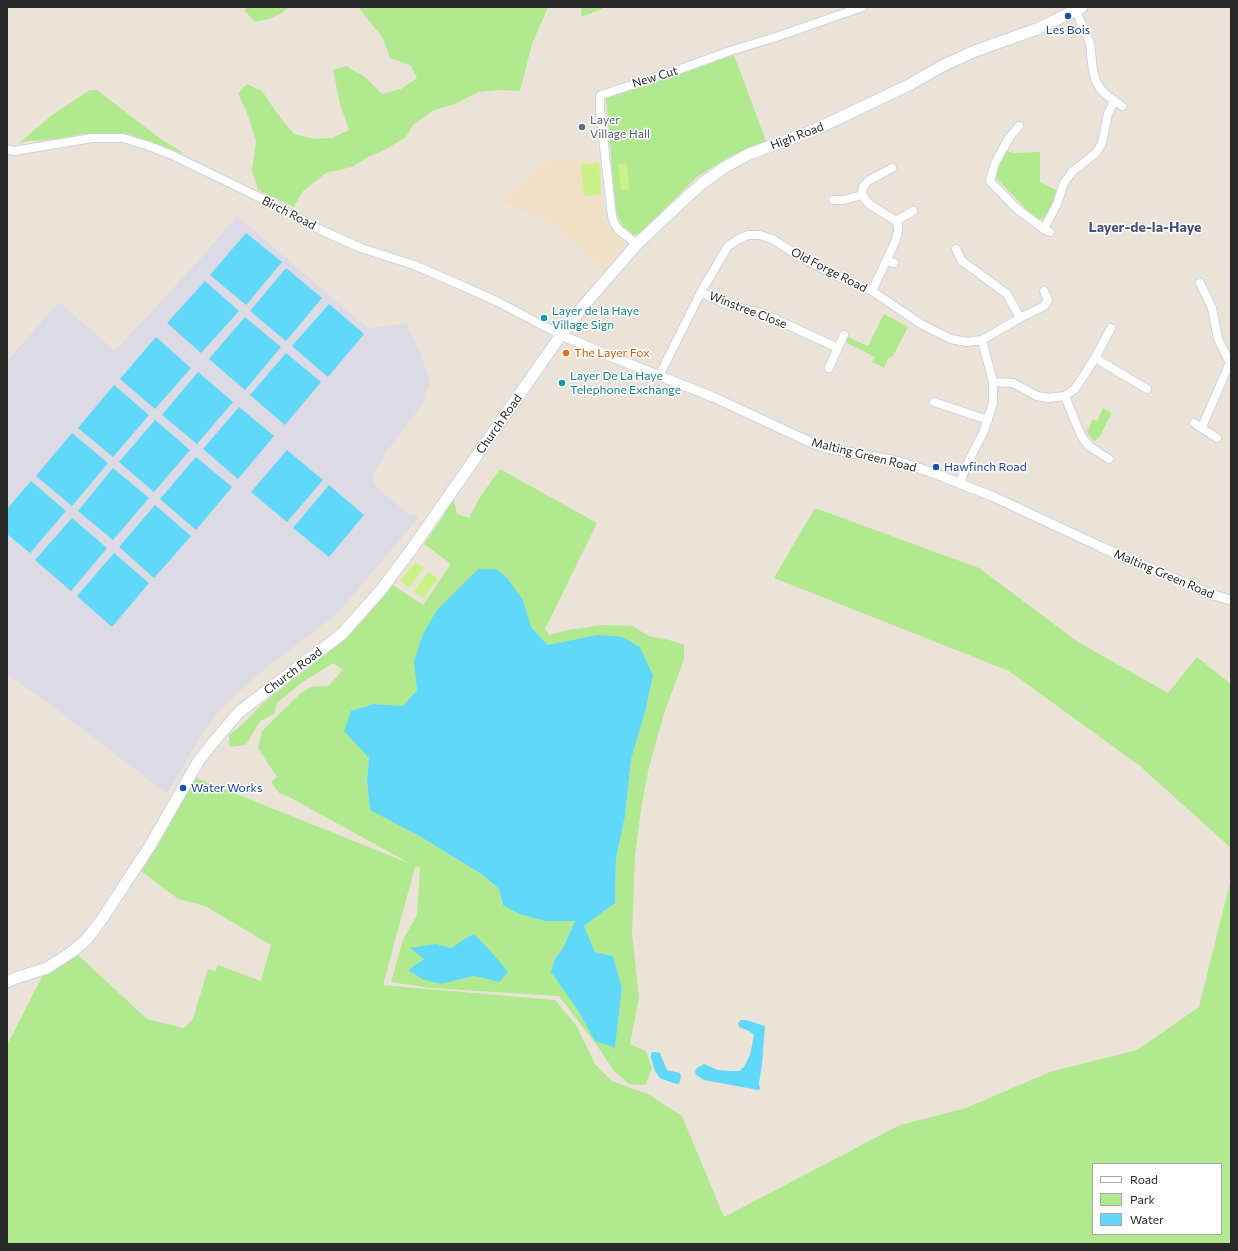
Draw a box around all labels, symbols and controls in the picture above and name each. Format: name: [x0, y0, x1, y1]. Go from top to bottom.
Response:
marker: Les Bois: [1063, 11, 1073, 21]
place label: Les Bois: [1046, 23, 1090, 37]
street label: New Cut: [630, 63, 680, 91]
place label: Layer Village Hall: [590, 113, 650, 141]
street label: High Road: [768, 119, 826, 153]
marker: Layer Village Hall: [577, 122, 587, 132]
street label: Birch Road: [260, 193, 318, 233]
district label: Layer-de-la-Haye: [1089, 219, 1201, 235]
street label: Old Forge Road: [788, 245, 870, 295]
street label: Winstree Close: [707, 289, 789, 331]
place label: Layer de la Haye Village Sign: [552, 304, 639, 332]
marker: Layer de la Haye Village Sign: [539, 313, 549, 323]
place label: The Layer Fox: [574, 346, 650, 360]
marker: The Layer Fox: [561, 348, 571, 358]
place label: Layer De La Haye Telephone Exchange: [570, 369, 681, 397]
marker: Layer De La Haye Telephone Exchange: [557, 378, 567, 388]
street label: Church Road: [473, 391, 525, 457]
street label: Malting Green Road: [810, 435, 918, 475]
place label: Hawfinch Road: [944, 460, 1027, 474]
marker: Hawfinch Road: [931, 462, 941, 472]
street label: Malting Green Road: [1112, 546, 1216, 602]
street label: Church Road: [261, 644, 325, 698]
place label: Water Works: [191, 781, 262, 795]
marker: Water Works: [178, 783, 188, 793]
legend: [1092, 1163, 1222, 1235]
text: Road: [1130, 1172, 1158, 1186]
text: Park: [1130, 1192, 1155, 1206]
text: Water: [1130, 1212, 1164, 1226]

